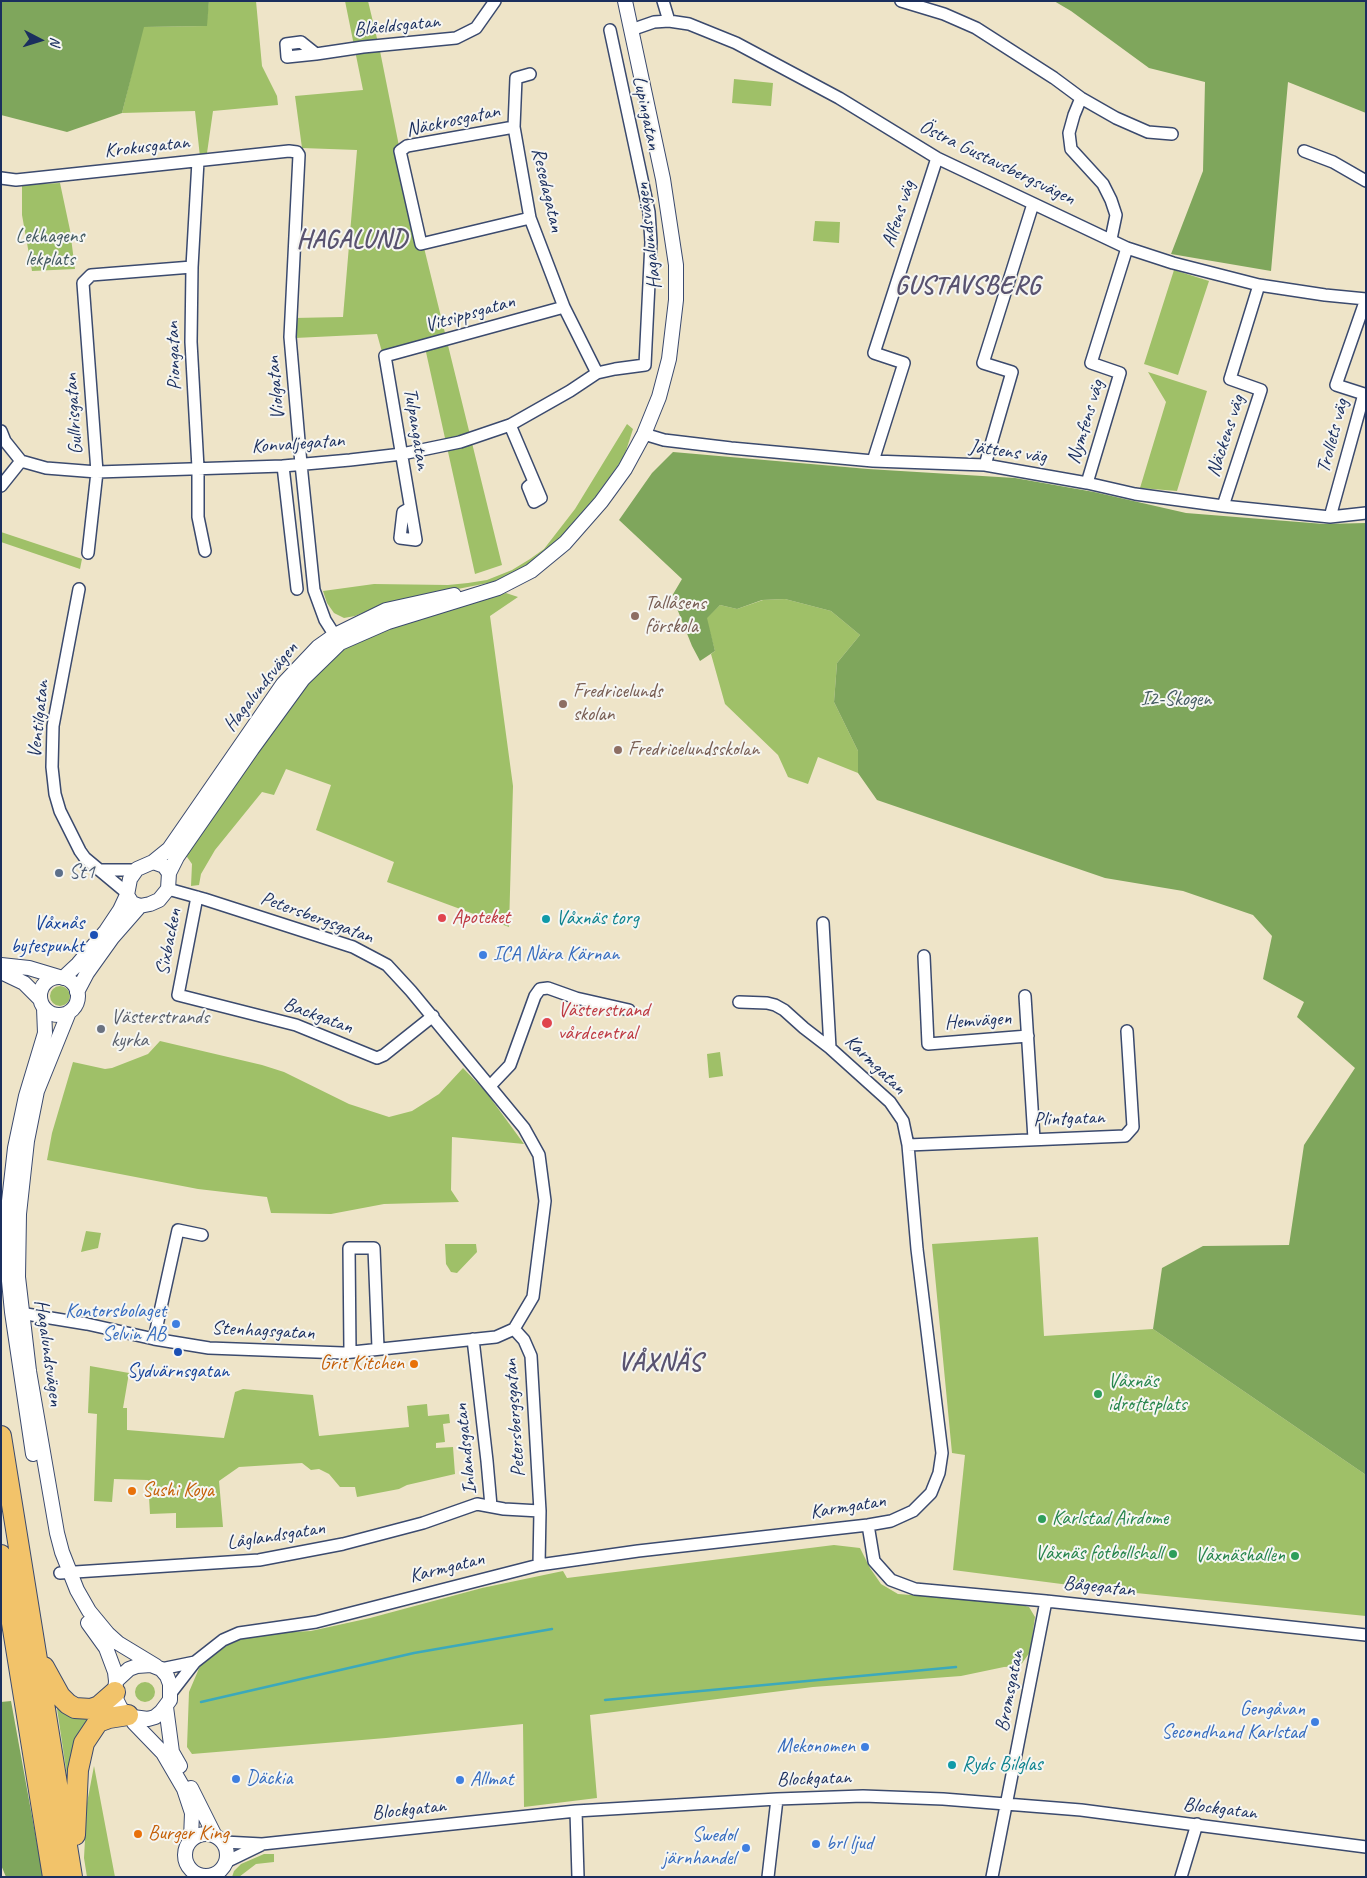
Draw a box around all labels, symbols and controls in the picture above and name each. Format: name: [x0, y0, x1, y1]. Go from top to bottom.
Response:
street label: Blåeldsgatan: [353, 10, 441, 42]
north arrow: [15, 15, 65, 65]
text: N: [47, 36, 64, 46]
street label: Lupingatan: [626, 74, 666, 152]
street label: Näckrosgatan: [404, 99, 502, 143]
street label: Östra Gustavsbergsvägen: [915, 115, 1079, 211]
street label: Krokusgatan: [103, 131, 191, 163]
street label: Resedagatan: [526, 145, 568, 235]
street label: Alfens väg: [877, 178, 921, 250]
street label: Hagalundsvägen: [631, 181, 667, 291]
park label: Lekhagens lekplats: [16, 225, 84, 272]
district label: HAGALUND: [295, 225, 409, 255]
district label: GUSTAVSBERG: [894, 271, 1042, 301]
street label: Vitsippsgatan: [422, 290, 518, 338]
street label: Piongatan: [161, 321, 187, 391]
street label: Violgatan: [261, 355, 291, 421]
street label: Gullrisgatan: [59, 373, 89, 455]
street label: Nymfens väg: [1062, 377, 1110, 467]
street label: Tulpangatan: [398, 386, 434, 472]
street label: Näckens väg: [1201, 392, 1251, 480]
street label: Trollets väg: [1312, 396, 1354, 476]
street label: Konvaljegatan: [251, 429, 345, 459]
street label: Jättens väg: [968, 435, 1048, 469]
place label: Tallåsens förskola: [645, 592, 706, 639]
marker: Tallåsens förskola: [629, 610, 641, 622]
street label: Hagalundsvägen: [218, 637, 304, 737]
street label: Ventilgatan: [23, 679, 55, 759]
place label: Fredricelunds skolan: [573, 680, 662, 727]
park label: I2-Skogen: [1141, 688, 1211, 712]
marker: Fredricelunds skolan: [557, 698, 569, 710]
place label: Fredricelundsskolan: [628, 738, 759, 762]
marker: Fredricelundsskolan: [612, 744, 624, 756]
place label: St1: [69, 861, 95, 885]
marker: St1: [53, 867, 65, 879]
street label: Petersbergsgatan: [257, 886, 377, 950]
street label: Sixbacken: [151, 906, 187, 978]
place label: Apoteket: [452, 906, 510, 930]
place label: Våxnäs torg: [556, 907, 639, 931]
place label: Våxnås bytespunkt: [11, 912, 84, 959]
marker: Apoteket: [436, 912, 448, 924]
marker: Våxnäs torg: [540, 913, 552, 925]
marker: Våxnås bytespunkt: [88, 929, 100, 941]
place label: ICA Nära Kärnan: [493, 943, 619, 967]
marker: ICA Nära Kärnan: [477, 949, 489, 961]
street label: Backgatan: [280, 992, 356, 1040]
place label: Västerstrand vårdcentral: [558, 999, 649, 1046]
place label: Västerstrands kyrka: [111, 1006, 209, 1053]
street label: Hemvägen: [944, 1007, 1012, 1035]
marker: Västerstrand vårdcentral: [540, 1016, 554, 1030]
marker: Västerstrands kyrka: [95, 1023, 107, 1035]
street label: Karmgatan: [839, 1030, 911, 1100]
street label: Plintgatan: [1033, 1106, 1105, 1132]
street label: Hagalundsvägen: [29, 1298, 67, 1408]
place label: Kontorsbolaget Selvin AB: [65, 1300, 166, 1347]
street label: Stenhagsgatan: [211, 1316, 315, 1346]
marker: Kontorsbolaget Selvin AB: [170, 1318, 182, 1330]
marker: Sydvärnsgatan: [172, 1346, 184, 1358]
district label: VÅXNÄS: [618, 1348, 702, 1378]
place label: Grit Kitchen: [320, 1352, 404, 1376]
marker: Grit Kitchen: [408, 1358, 420, 1370]
street label: Petersbergsgatan: [499, 1358, 531, 1478]
place label: Sydvärnsgatan: [127, 1360, 229, 1384]
place label: Våxnäs idrottsplats: [1108, 1370, 1186, 1417]
marker: Våxnäs idrottsplats: [1092, 1388, 1104, 1400]
street label: Inlandsgatan: [449, 1402, 483, 1496]
place label: Sushi Koya: [142, 1479, 214, 1503]
marker: Sushi Koya: [126, 1485, 138, 1497]
street label: Karmgatan: [808, 1489, 888, 1525]
place label: Karlstad Airdome: [1052, 1507, 1168, 1531]
marker: Karlstad Airdome: [1036, 1513, 1048, 1525]
street label: Låglandsgatan: [225, 1516, 327, 1556]
place label: Våxnäs fotbollshall: [1035, 1542, 1163, 1566]
place label: Våxnäshallen: [1195, 1544, 1285, 1568]
street label: Karmgatan: [407, 1547, 487, 1589]
marker: Våxnäs fotbollshall: [1167, 1548, 1179, 1560]
marker: Våxnäshallen: [1289, 1550, 1301, 1562]
street label: Bågegatan: [1062, 1571, 1136, 1603]
street label: Bromsgatan: [990, 1648, 1030, 1734]
place label: Gengåvan Secondhand Karlstad: [1161, 1698, 1305, 1745]
marker: Gengåvan Secondhand Karlstad: [1309, 1716, 1321, 1728]
place label: Mekonomen: [777, 1735, 855, 1759]
marker: Mekonomen: [859, 1741, 871, 1753]
place label: Ryds Bilglas: [962, 1753, 1042, 1777]
marker: Ryds Bilglas: [946, 1759, 958, 1771]
street label: Blockgatan: [776, 1766, 852, 1792]
place label: Däckia: [246, 1767, 292, 1791]
place label: Allmat: [470, 1768, 513, 1792]
marker: Däckia: [230, 1773, 242, 1785]
marker: Allmat: [454, 1774, 466, 1786]
street label: Blockgatan: [1182, 1793, 1258, 1825]
street label: Blockgatan: [371, 1794, 447, 1826]
place label: Burger King: [148, 1822, 229, 1846]
place label: Swedol järnhandel: [662, 1824, 736, 1871]
marker: Burger King: [132, 1828, 144, 1840]
place label: brl ljud: [826, 1832, 873, 1856]
marker: brl ljud: [810, 1838, 822, 1850]
marker: Swedol järnhandel: [740, 1842, 752, 1854]

